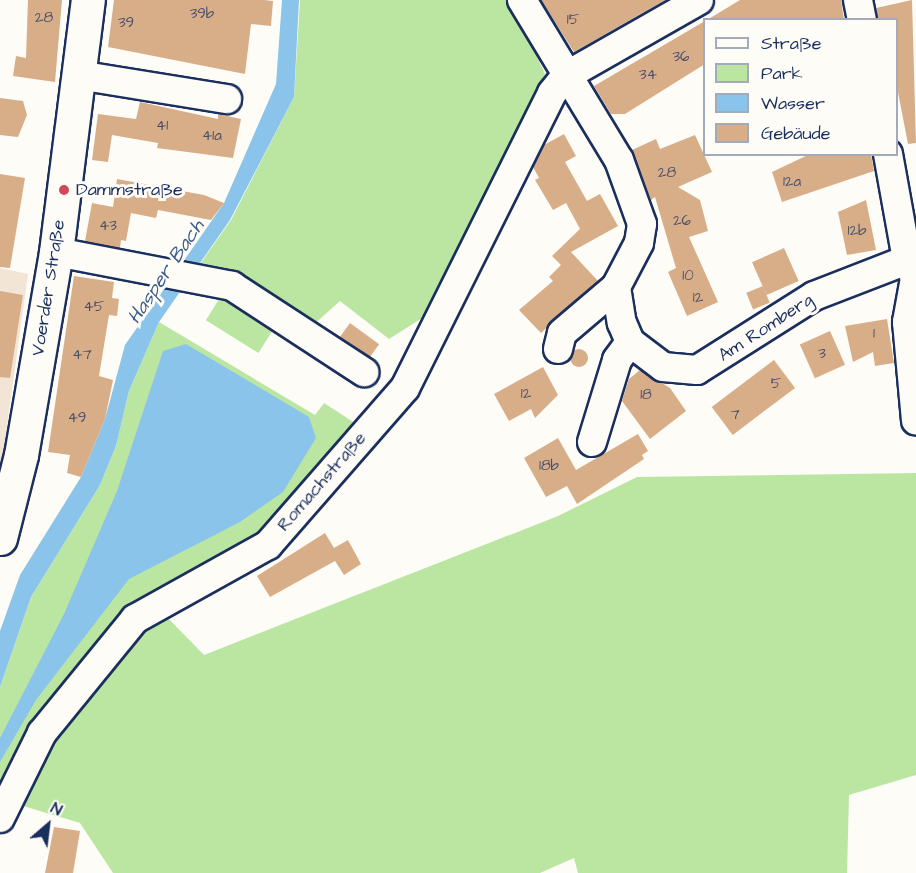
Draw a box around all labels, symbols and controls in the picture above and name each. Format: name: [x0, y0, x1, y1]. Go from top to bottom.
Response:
house number: 39b: [190, 5, 214, 23]
house number: 28: [35, 9, 53, 27]
house number: 15: [567, 11, 579, 29]
house number: 39: [118, 14, 134, 32]
legend: [703, 18, 898, 156]
text: Straße: [761, 31, 821, 56]
house number: 36: [672, 48, 690, 66]
text: Park: [761, 61, 803, 86]
house number: 34: [639, 66, 657, 84]
text: Wasser: [761, 91, 825, 116]
house number: 41: [156, 117, 168, 135]
text: Gebäude: [761, 121, 831, 146]
house number: 41a: [202, 127, 222, 145]
house number: 28: [658, 164, 676, 182]
house number: 12a: [783, 173, 801, 191]
place label: Dammstraße: [76, 179, 183, 201]
marker: Dammstraße: [57, 183, 71, 197]
house number: 26: [673, 212, 691, 230]
water label: Hasper Bach: [122, 215, 210, 329]
house number: 43: [99, 217, 117, 235]
street label: Voerder Straße: [28, 218, 70, 358]
house number: 12b: [848, 222, 866, 240]
house number: 10: [682, 267, 694, 285]
house number: 12: [693, 289, 703, 307]
street label: Am Romberg: [715, 289, 817, 367]
house number: 45: [84, 298, 104, 316]
house number: 1: [873, 325, 875, 343]
house number: 3: [818, 345, 826, 363]
house number: 47: [72, 346, 92, 364]
house number: 5: [771, 375, 781, 393]
house number: 12: [521, 385, 531, 403]
house number: 18: [640, 386, 652, 404]
house number: 7: [730, 406, 740, 424]
house number: 49: [68, 409, 86, 427]
street label: Romachstraße: [273, 428, 371, 536]
house number: 18b: [539, 457, 559, 475]
north arrow: [18, 795, 78, 855]
text: N: [47, 797, 66, 821]

